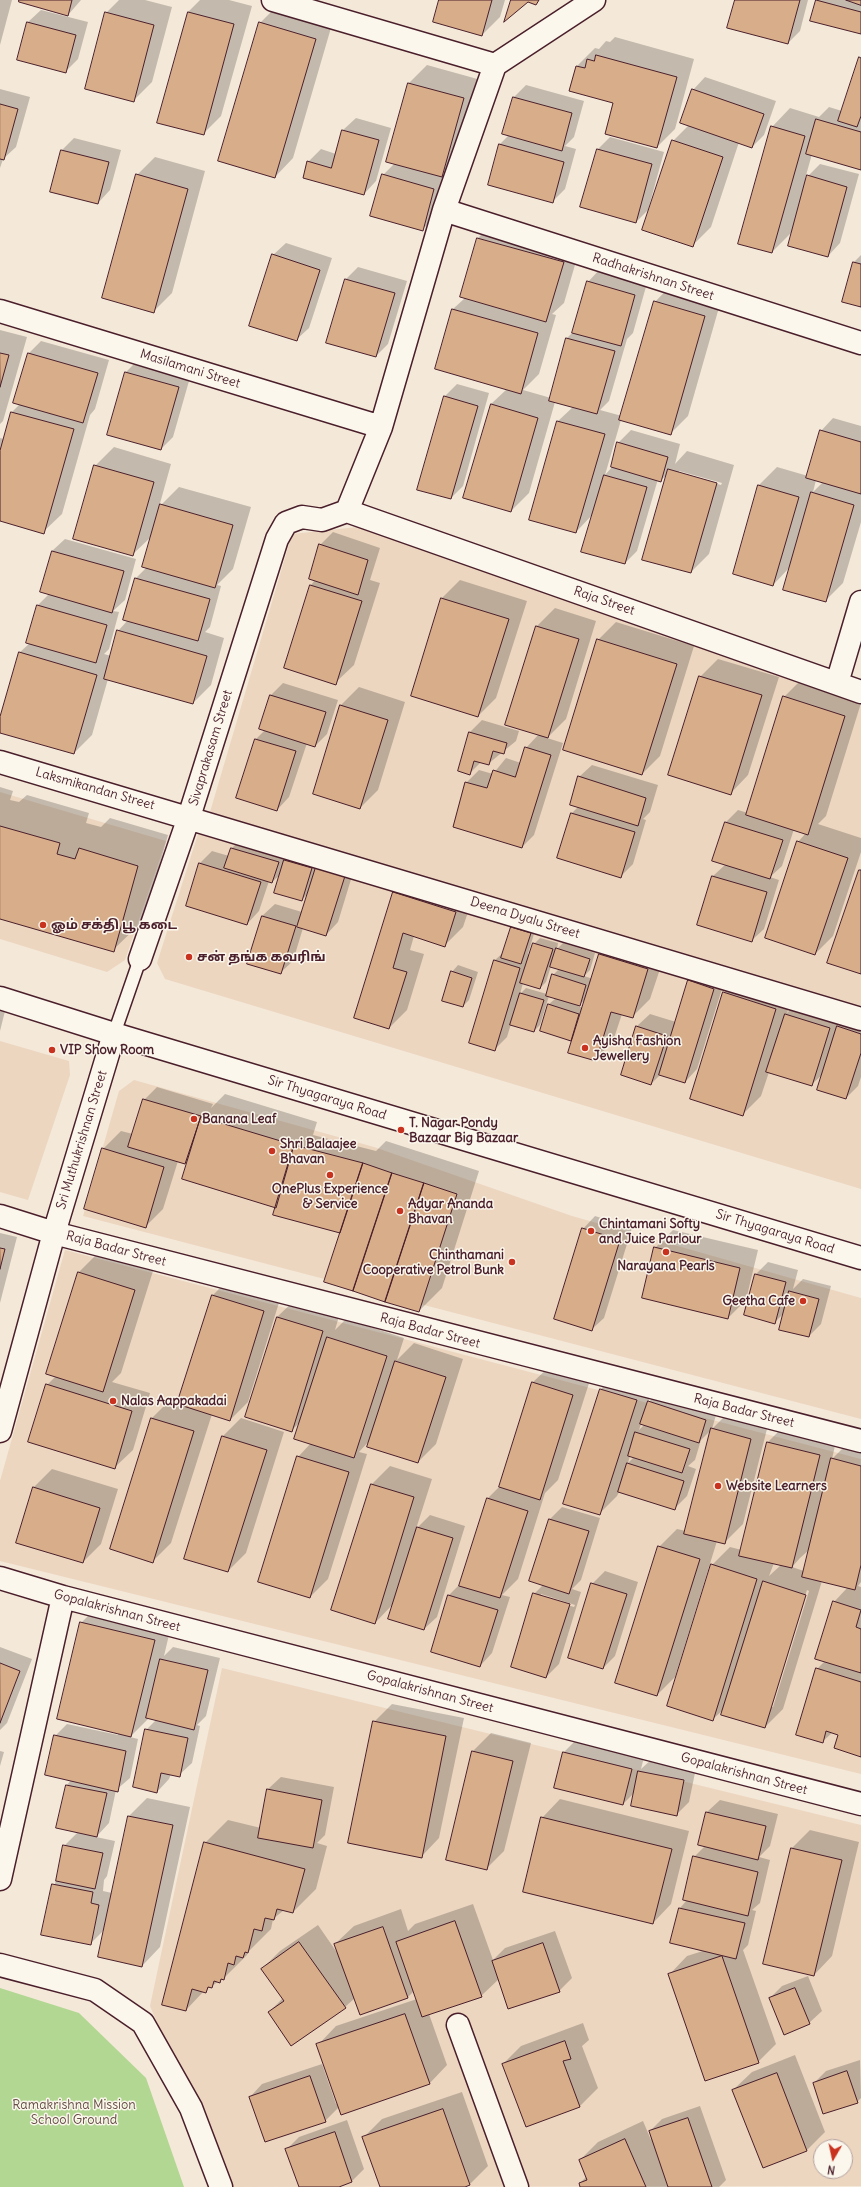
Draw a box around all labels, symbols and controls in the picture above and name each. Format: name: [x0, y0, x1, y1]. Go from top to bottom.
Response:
street label: Radhakrishnan Street: [590, 250, 716, 304]
street label: Masilamani Street: [138, 346, 242, 392]
street label: Raja Street: [571, 583, 637, 619]
street label: Sivaprakasam Street: [186, 688, 236, 808]
street label: Laksmikandan Street: [34, 765, 156, 813]
street label: Deena Dyalu Street: [468, 894, 582, 942]
place label: ஓம் சக்தி பூ கடை: [51, 917, 177, 933]
marker: ஓம் சக்தி பூ கடை: [38, 920, 48, 930]
place label: சன் தங்க கவரிங்: [197, 949, 326, 965]
marker: சன் தங்க கவரிங்: [184, 952, 194, 962]
place label: Ayisha Fashion Jewellery: [593, 1033, 681, 1064]
place label: VIP Show Room: [60, 1042, 154, 1058]
marker: Ayisha Fashion Jewellery: [580, 1043, 590, 1053]
marker: VIP Show Room: [47, 1045, 57, 1055]
street label: Sri Muthukrishnan Street: [53, 1069, 111, 1211]
street label: Sir Thyagaraya Road: [266, 1073, 388, 1123]
place label: Banana Leaf: [202, 1111, 276, 1127]
marker: Banana Leaf: [189, 1114, 199, 1124]
place label: T. Nagar Pondy Bazaar Big Bazaar: [409, 1115, 518, 1146]
marker: T. Nagar Pondy Bazaar Big Bazaar: [396, 1125, 406, 1135]
place label: Shri Balaajee Bhavan: [280, 1136, 357, 1167]
marker: Shri Balaajee Bhavan: [267, 1146, 277, 1156]
marker: OnePlus Experience & Service: [325, 1170, 335, 1180]
place label: OnePlus Experience & Service: [272, 1181, 388, 1212]
place label: Adyar Ananda Bhavan: [408, 1196, 493, 1227]
marker: Adyar Ananda Bhavan: [395, 1206, 405, 1216]
street label: Sir Thyagaraya Road: [714, 1207, 836, 1257]
place label: Chintamani Softy and Juice Parlour: [599, 1216, 702, 1247]
marker: Chintamani Softy and Juice Parlour: [586, 1226, 596, 1236]
street label: Raja Badar Street: [64, 1228, 168, 1270]
place label: Chinthamani Cooperative Petrol Bunk: [363, 1247, 504, 1278]
marker: Narayana Pearls: [661, 1247, 671, 1257]
marker: Chinthamani Cooperative Petrol Bunk: [507, 1257, 517, 1267]
place label: Narayana Pearls: [617, 1258, 715, 1274]
place label: Geetha Cafe: [722, 1293, 795, 1309]
marker: Geetha Cafe: [798, 1296, 808, 1306]
street label: Raja Badar Street: [378, 1310, 482, 1352]
street label: Raja Badar Street: [692, 1391, 796, 1431]
place label: Nalas Aappakadai: [121, 1393, 227, 1409]
marker: Nalas Aappakadai: [108, 1396, 118, 1406]
place label: Website Learners: [726, 1478, 827, 1494]
marker: Website Learners: [713, 1481, 723, 1491]
street label: Gopalakrishnan Street: [52, 1587, 182, 1635]
street label: Gopalakrishnan Street: [365, 1668, 495, 1716]
street label: Gopalakrishnan Street: [679, 1750, 809, 1798]
park label: Ramakrishna Mission School Ground: [12, 2097, 136, 2128]
north arrow: [813, 2139, 853, 2179]
text: N: [826, 2162, 836, 2177]

